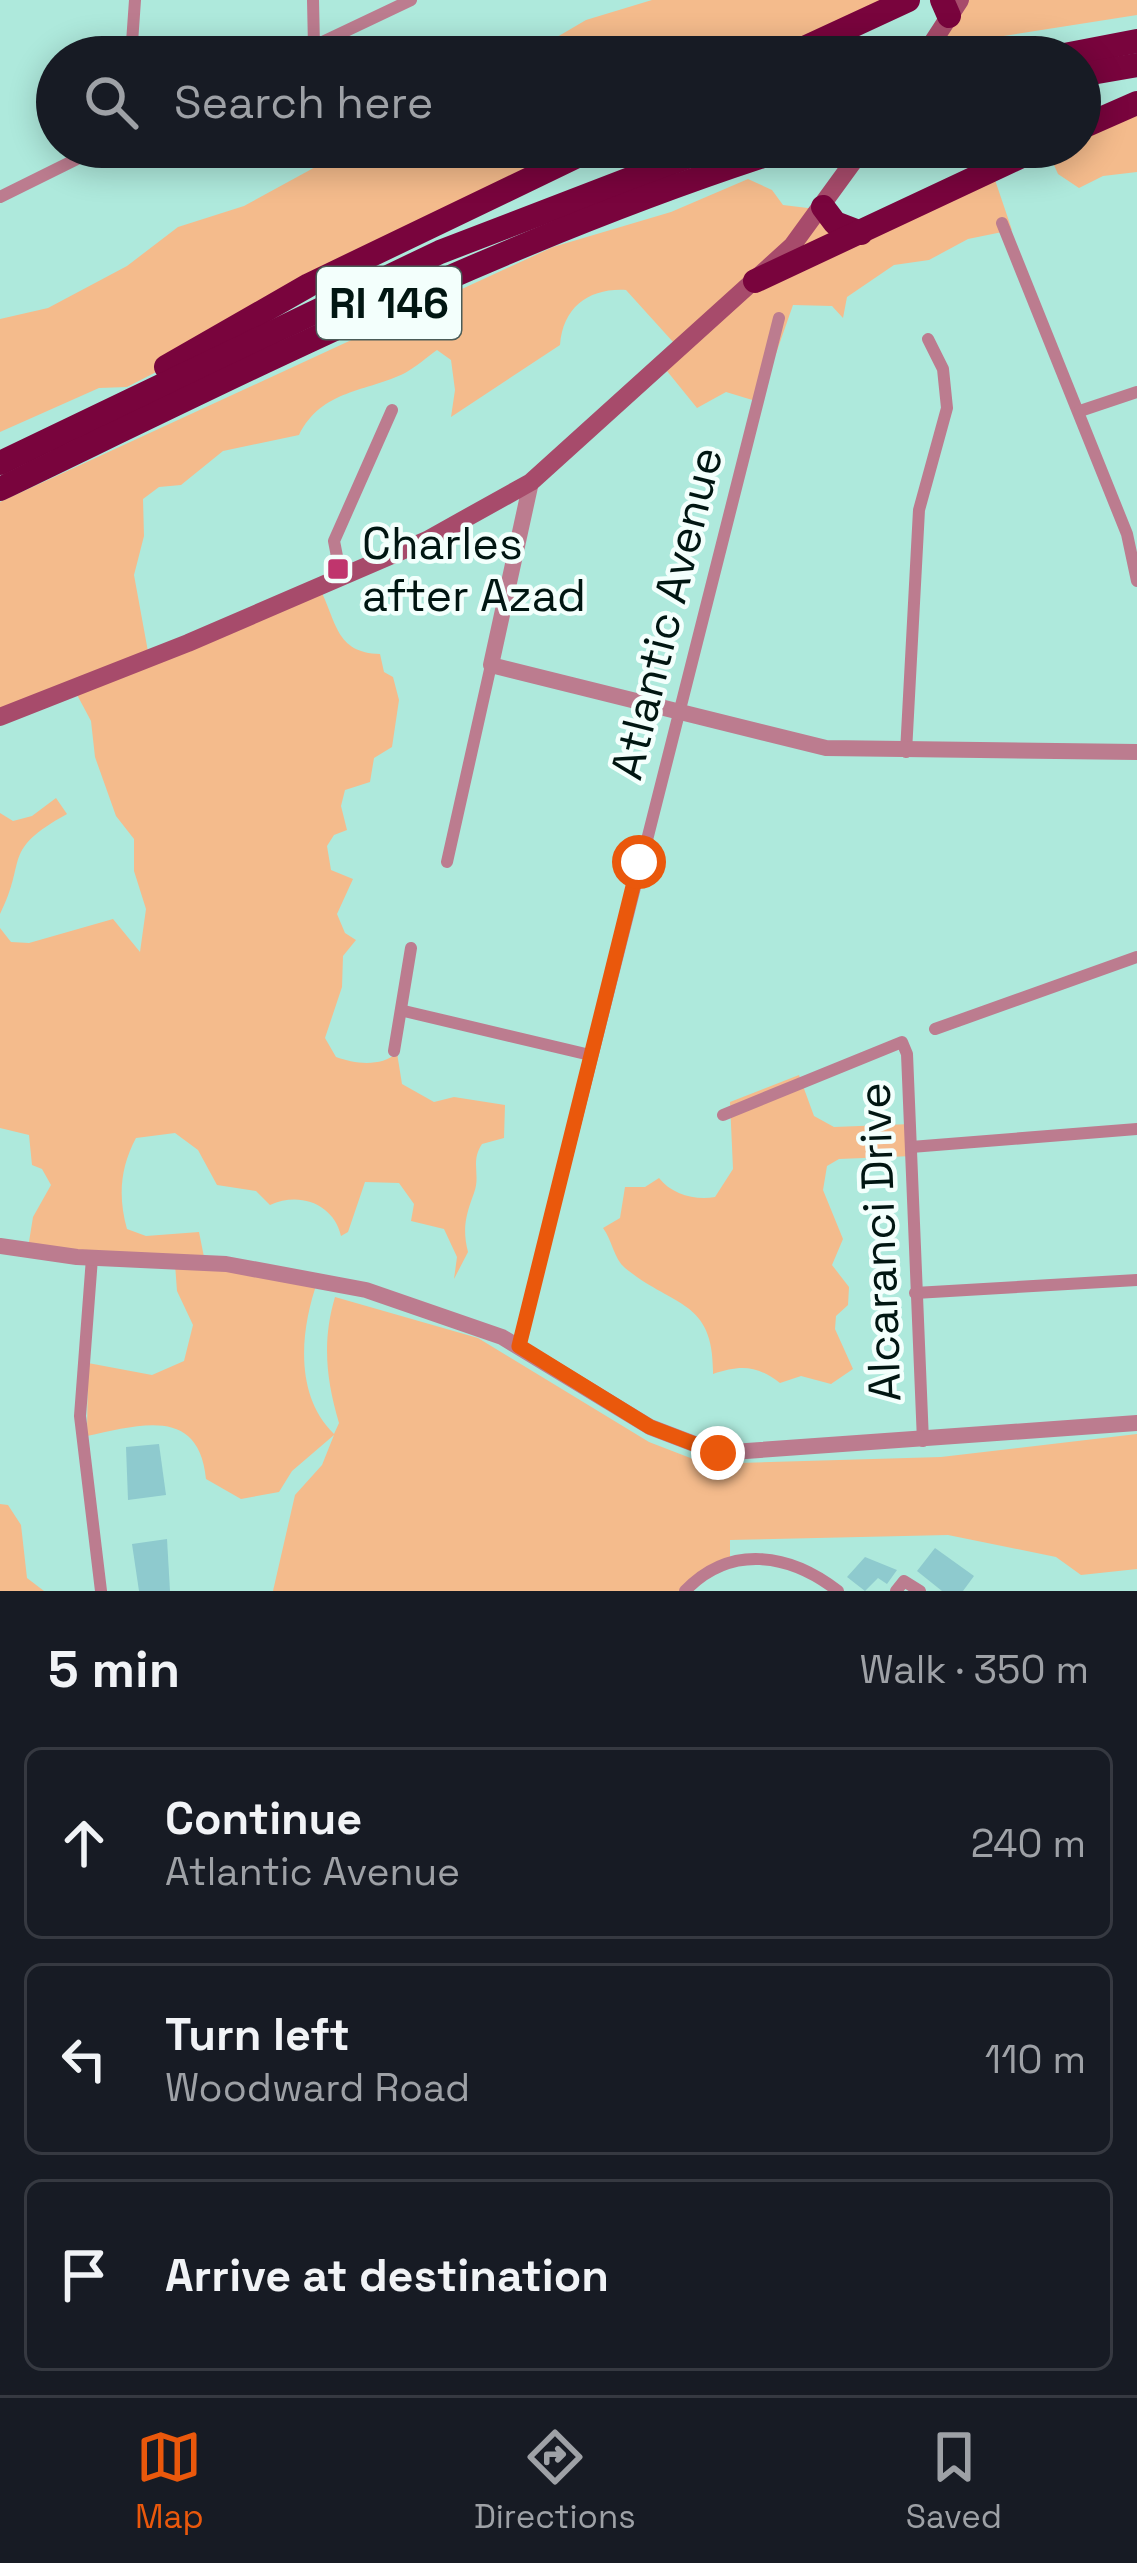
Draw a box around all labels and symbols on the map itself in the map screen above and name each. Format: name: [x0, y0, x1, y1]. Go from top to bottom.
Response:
road number: RI 146: [317, 267, 461, 339]
street label: Atlantic Avenue: [598, 441, 735, 785]
place label: Charles after Azad: [362, 515, 586, 624]
marker: Charles after Azad: [325, 556, 351, 582]
route start: [612, 835, 666, 889]
street label: Alcaranci Drive: [845, 1082, 914, 1402]
route end: [691, 1426, 745, 1480]

